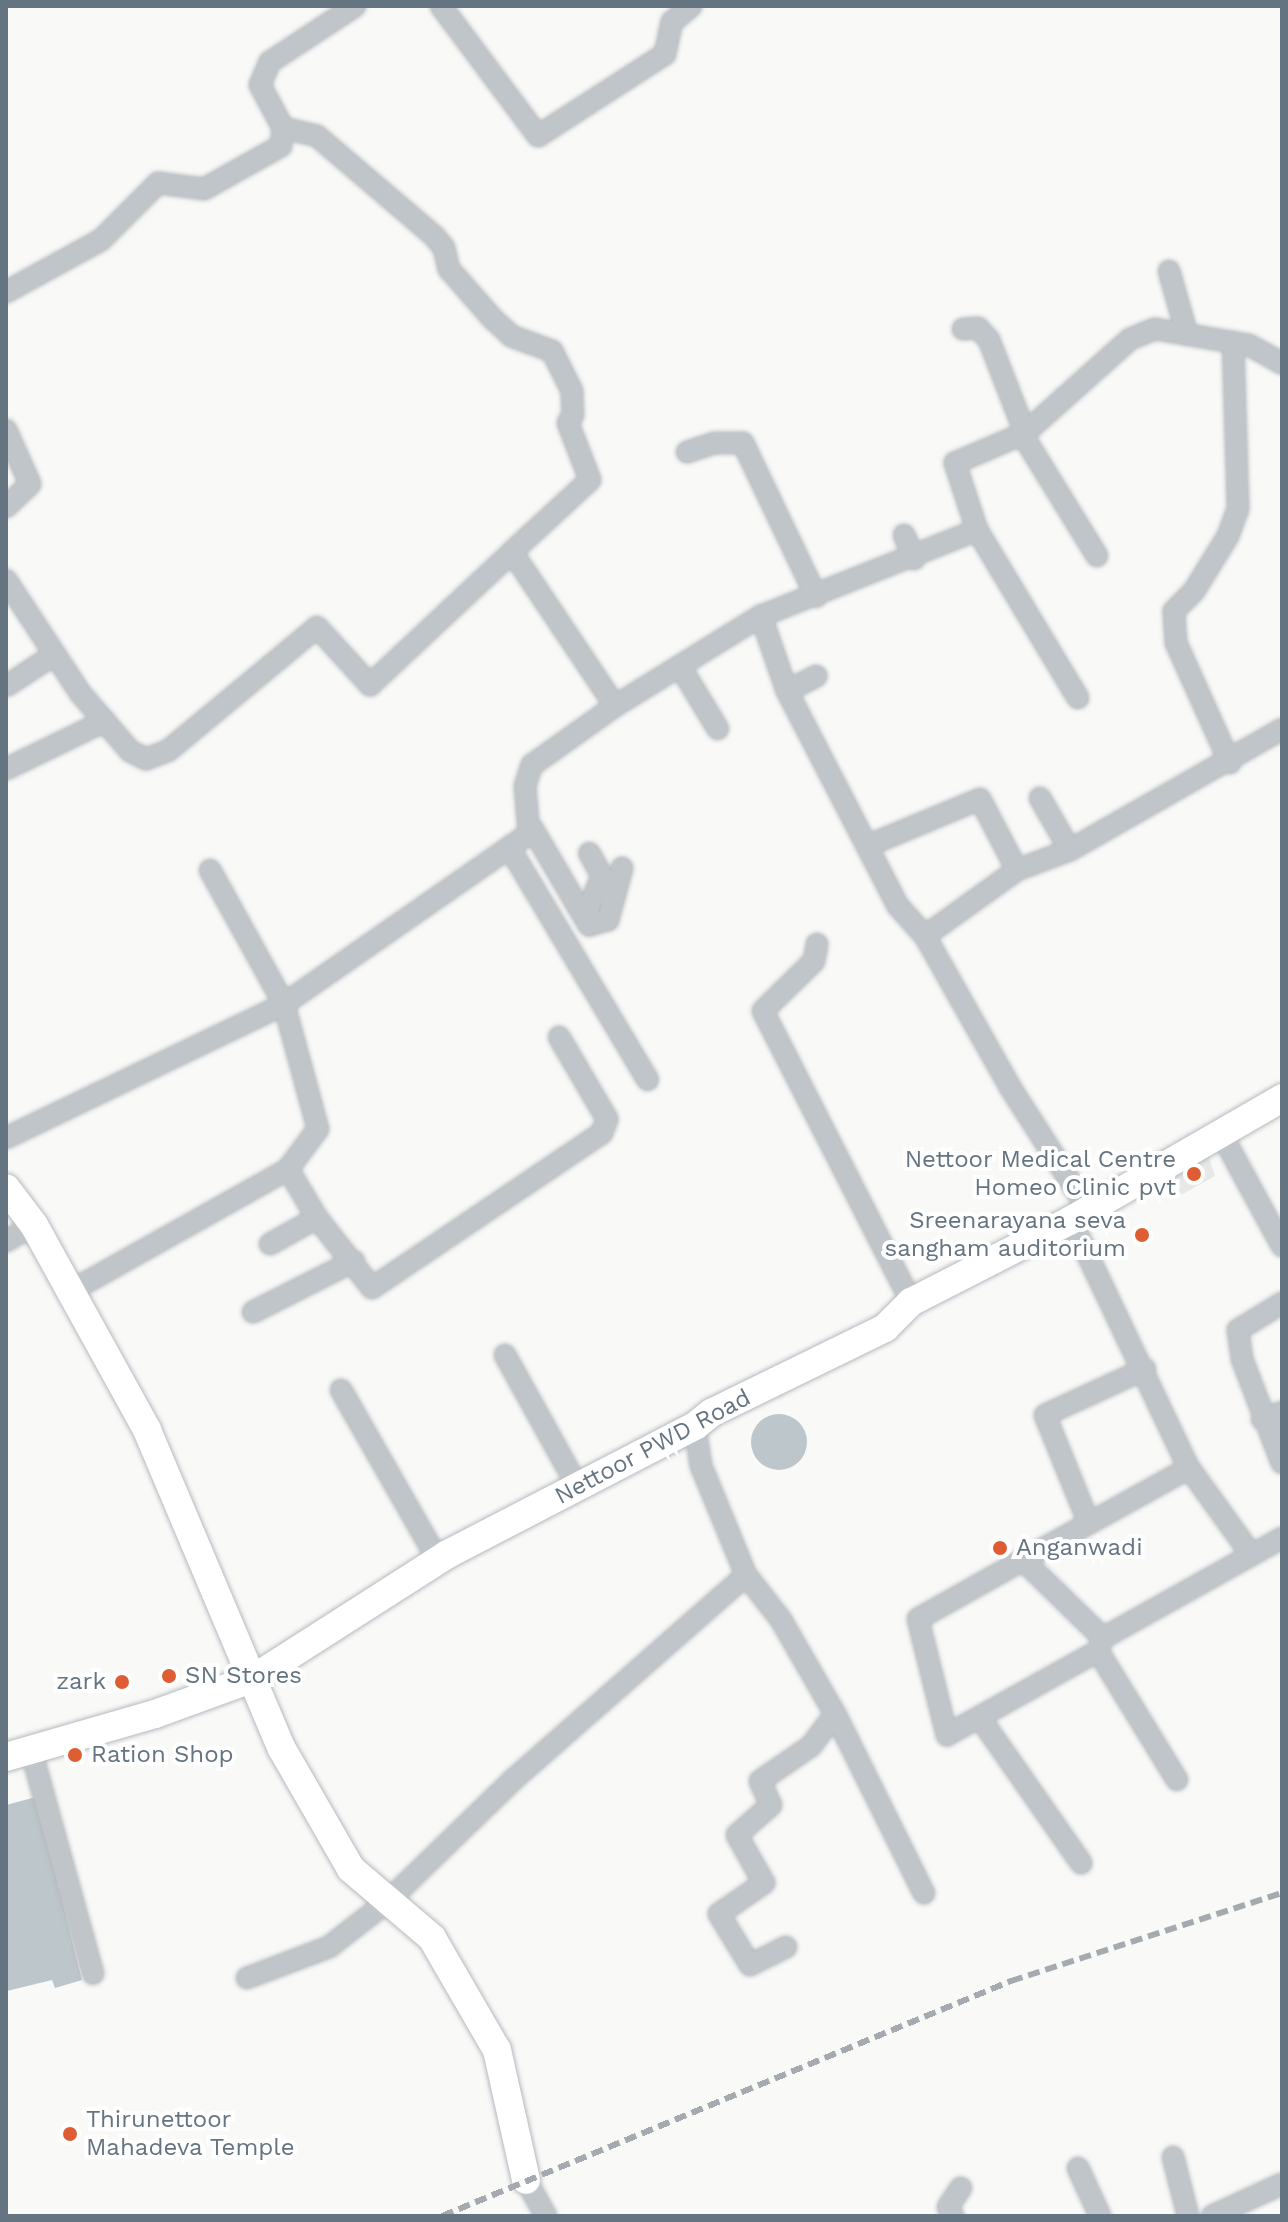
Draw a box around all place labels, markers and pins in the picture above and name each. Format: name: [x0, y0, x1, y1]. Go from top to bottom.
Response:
place label: Nettoor Medical Centre Homeo Clinic pvt: [903, 1146, 1176, 1202]
marker: Nettoor Medical Centre Homeo Clinic pvt: [1183, 1163, 1205, 1185]
place label: Sreenarayana seva sangham auditorium: [885, 1207, 1126, 1263]
marker: Sreenarayana seva sangham auditorium: [1133, 1226, 1151, 1244]
place label: Anganwadi: [1016, 1534, 1143, 1562]
marker: Anganwadi: [991, 1539, 1009, 1557]
place label: SN Stores: [185, 1662, 302, 1690]
marker: SN Stores: [160, 1667, 178, 1685]
place label: zark: [56, 1668, 106, 1696]
marker: zark: [113, 1673, 131, 1691]
place label: Ration Shop: [91, 1741, 234, 1769]
marker: Ration Shop: [66, 1746, 84, 1764]
place label: Thirunettoor Mahadeva Temple: [86, 2106, 296, 2162]
marker: Thirunettoor Mahadeva Temple: [61, 2125, 79, 2143]

